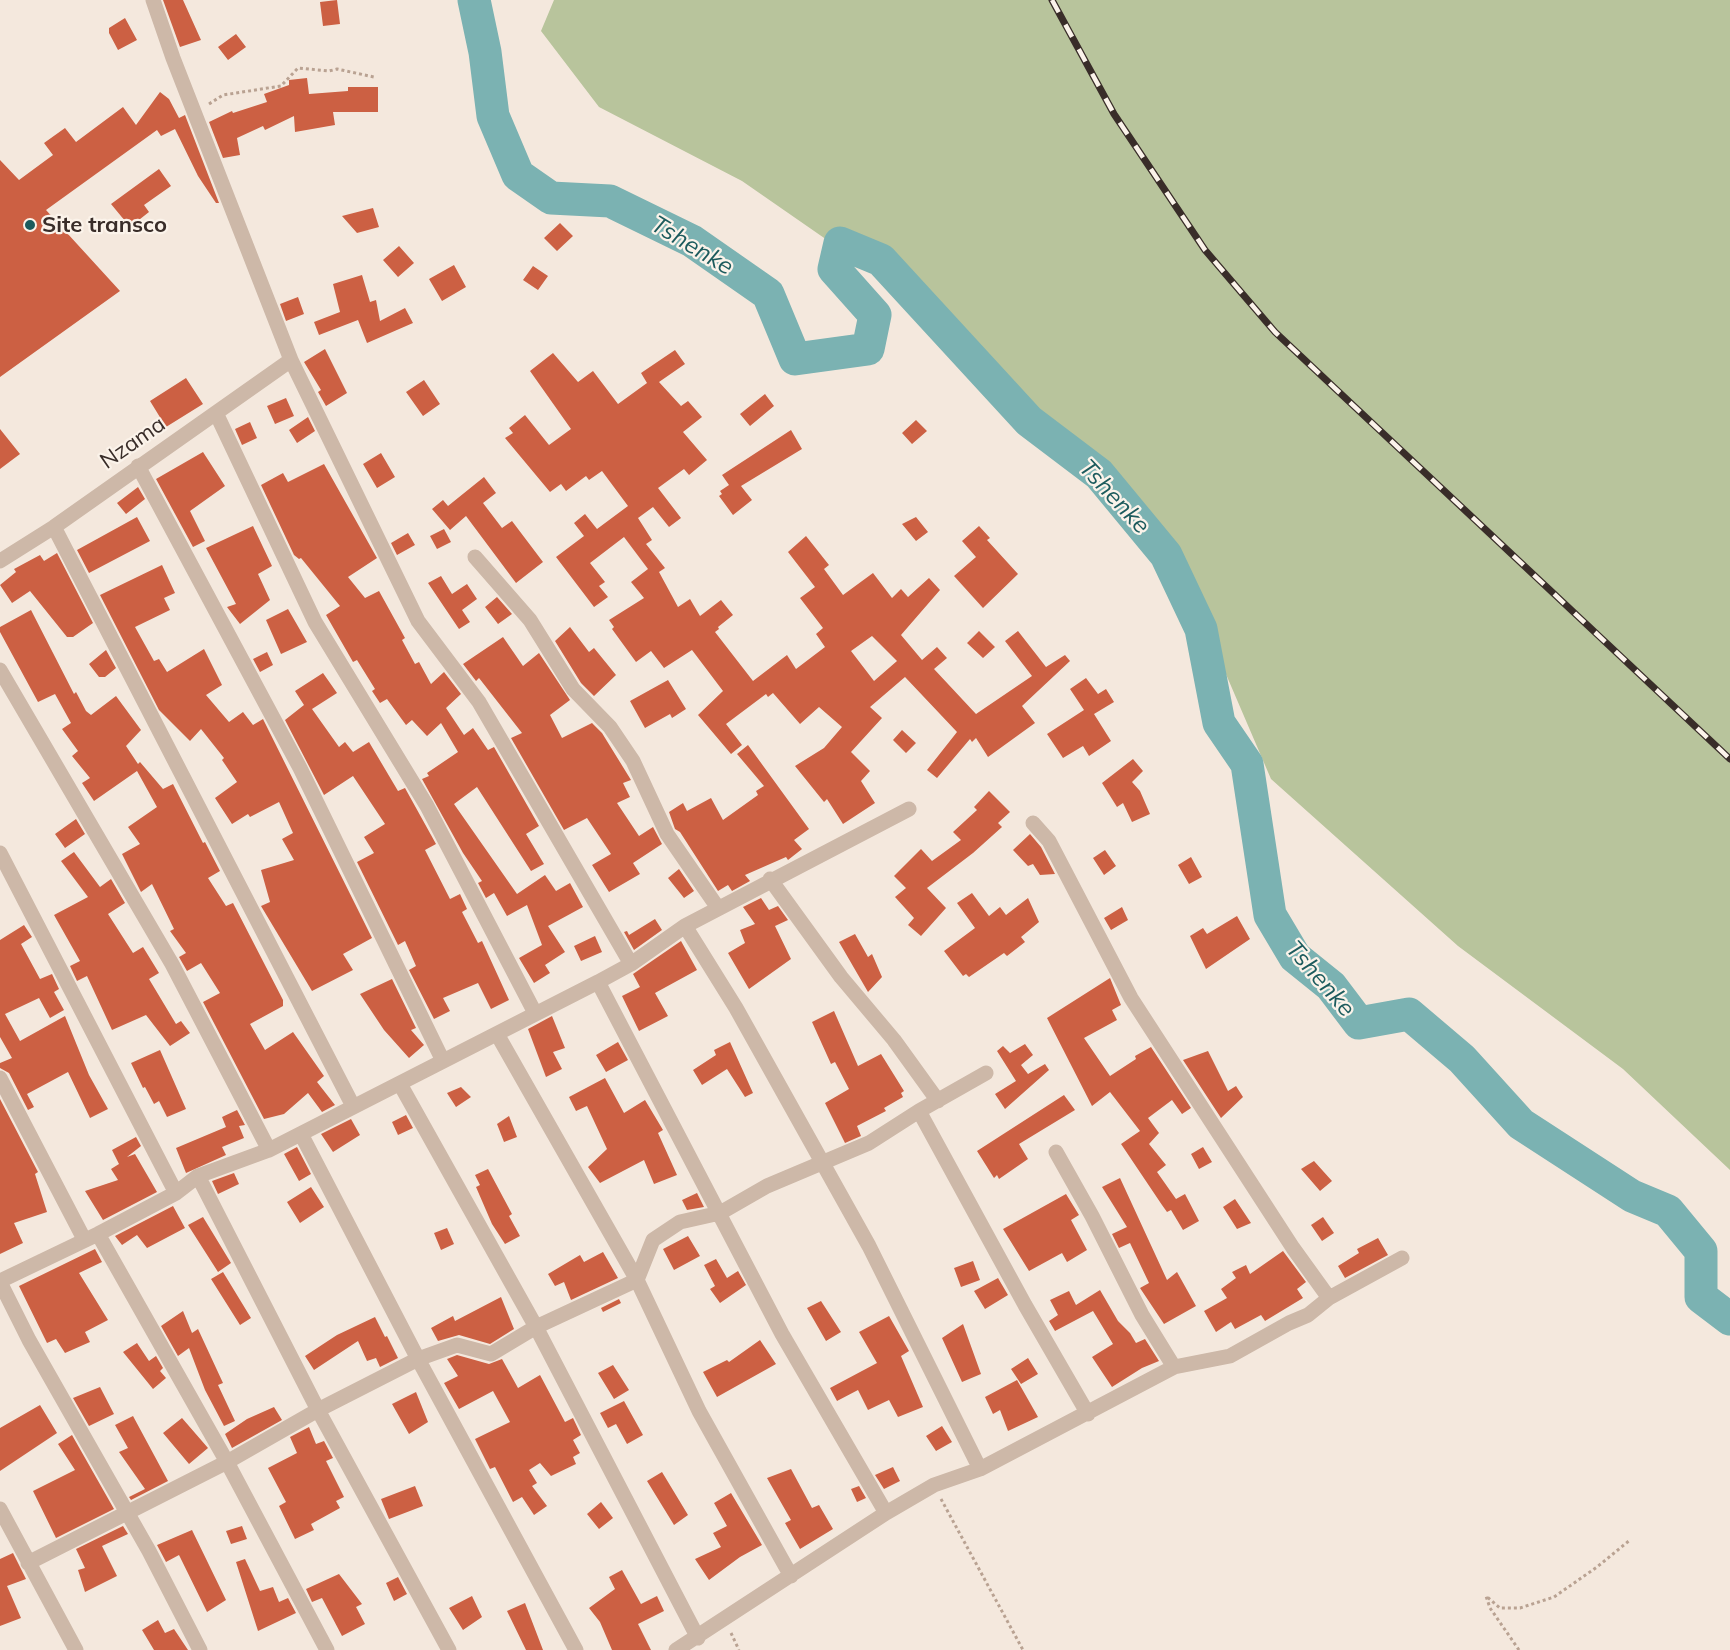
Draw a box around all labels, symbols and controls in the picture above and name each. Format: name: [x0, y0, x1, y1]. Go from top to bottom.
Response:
water label: Tshenke: [646, 210, 738, 282]
place label: Site transco: [42, 212, 167, 238]
marker: Site transco: [23, 218, 37, 232]
street label: Nzama: [95, 411, 171, 475]
water label: Tshenke: [1072, 454, 1156, 540]
water label: Tshenke: [1279, 935, 1361, 1023]

